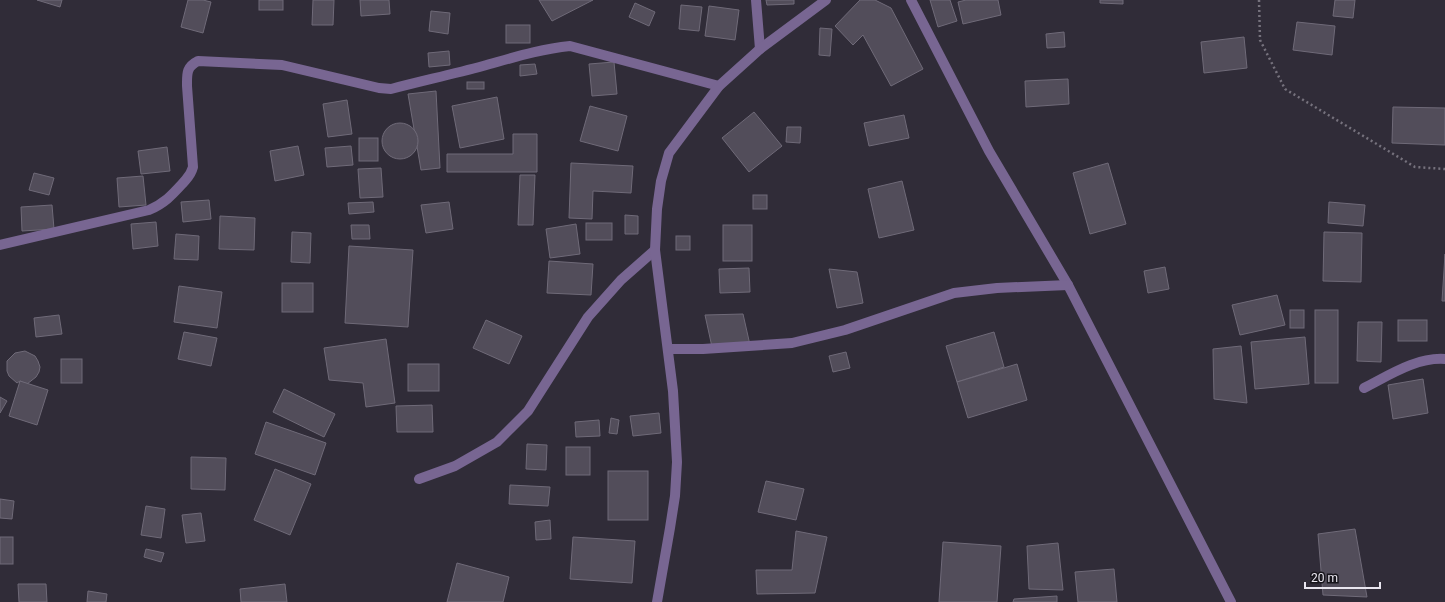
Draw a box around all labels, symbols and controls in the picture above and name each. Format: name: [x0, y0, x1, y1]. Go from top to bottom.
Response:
scale bar: [1305, 564, 1380, 590]
text: 20 m: [1311, 571, 1338, 585]

